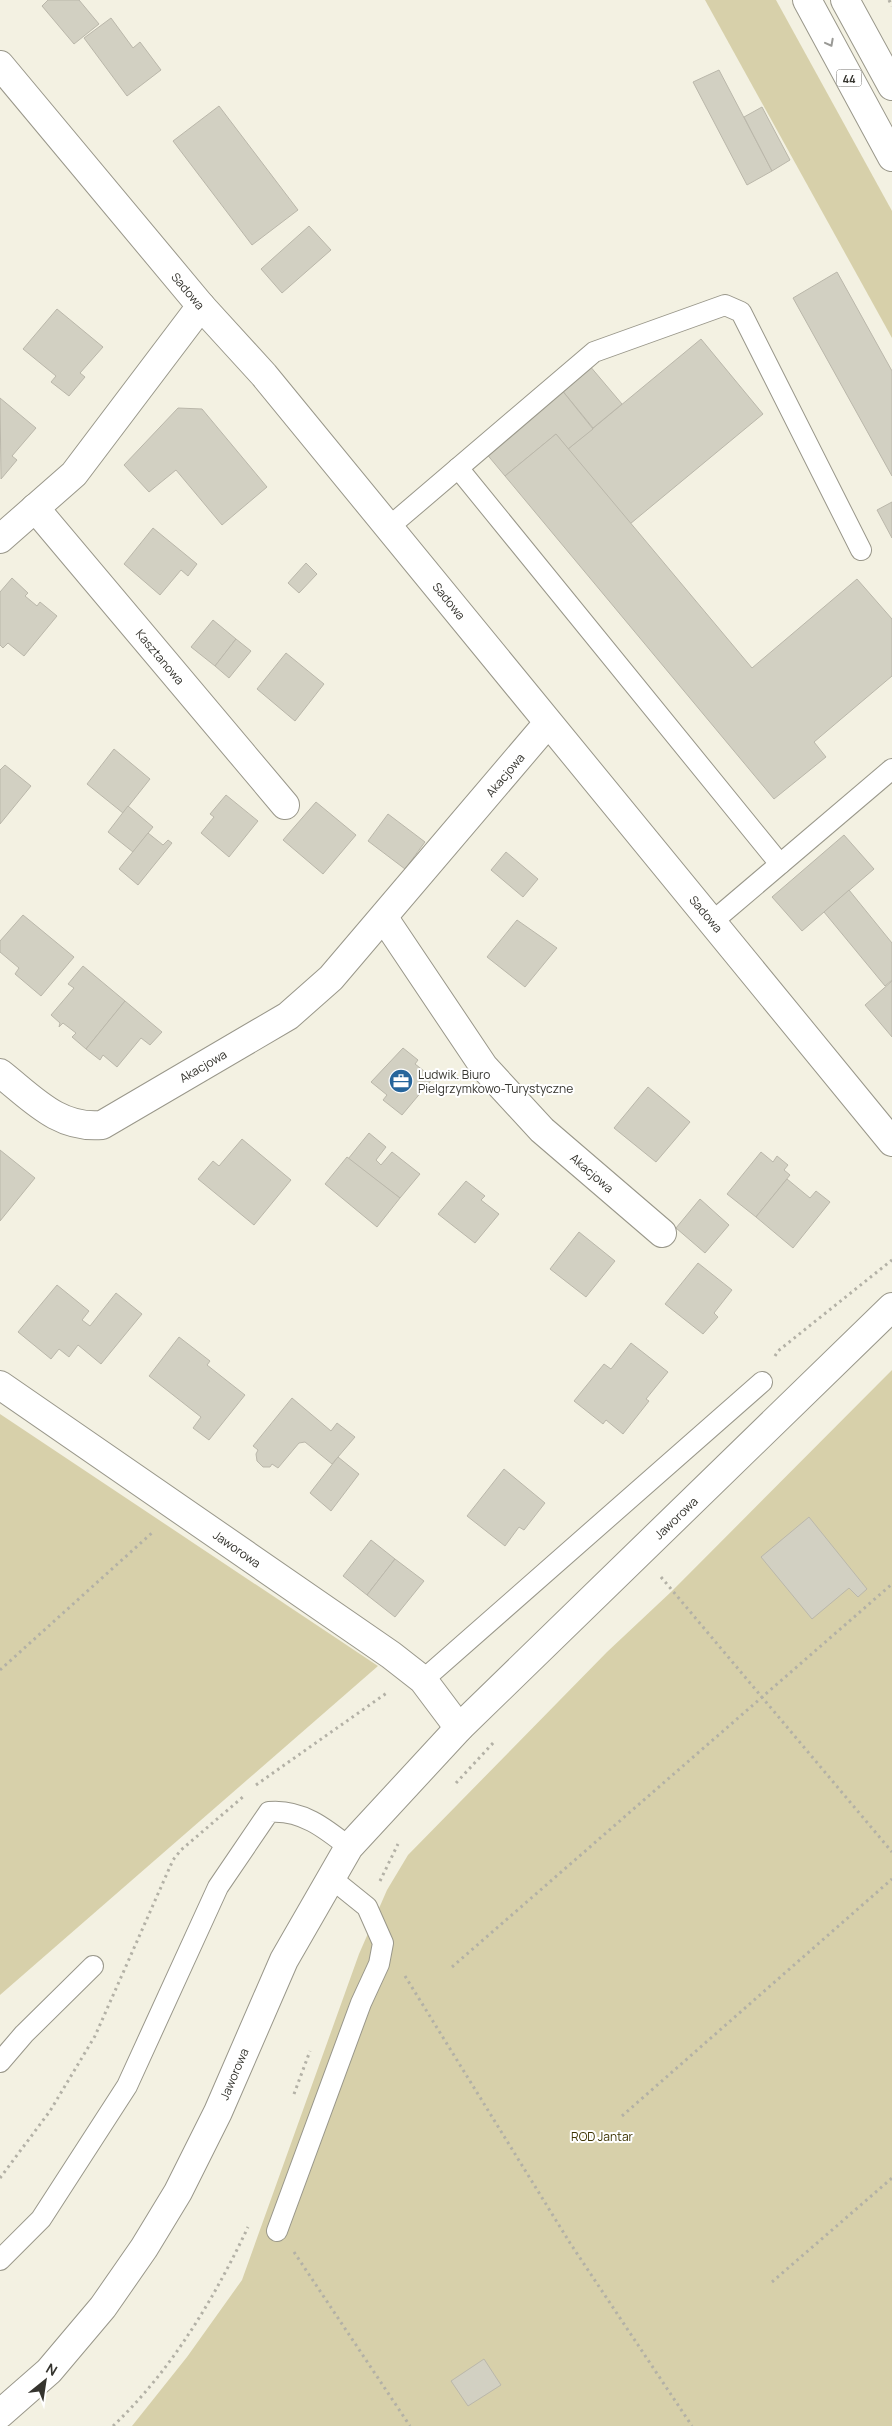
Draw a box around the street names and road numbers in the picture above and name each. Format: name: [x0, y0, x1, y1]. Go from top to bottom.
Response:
road number: 44: [836, 70, 862, 86]
street label: Sadowa: [167, 269, 209, 313]
street label: Sadowa: [429, 579, 469, 623]
street label: Kasztanowa: [132, 626, 188, 688]
street label: Akacjowa: [482, 750, 528, 800]
street label: Sadowa: [685, 892, 727, 936]
street label: Akacjowa: [176, 1046, 230, 1086]
street label: Akacjowa: [567, 1149, 617, 1197]
street label: Jaworowa: [650, 1493, 702, 1543]
street label: Jaworowa: [210, 1526, 264, 1572]
street label: Jaworowa: [216, 2046, 252, 2102]

